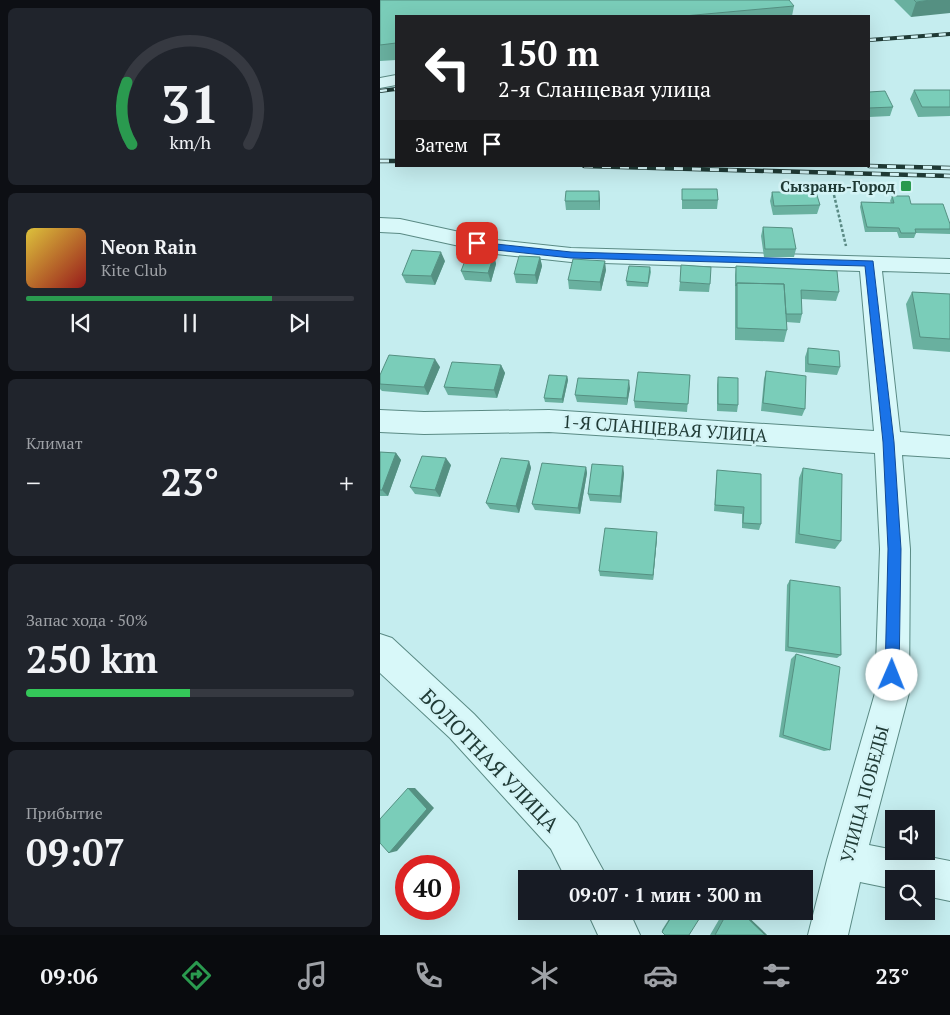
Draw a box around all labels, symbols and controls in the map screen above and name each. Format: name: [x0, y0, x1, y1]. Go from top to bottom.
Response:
text: 150 m: [498, 30, 599, 76]
icon: left: [415, 35, 480, 100]
text: 31: [161, 69, 219, 138]
text: 2-я Сланцевая улица: [498, 74, 711, 103]
text: km/h: [169, 130, 211, 154]
icon: arrive: [478, 130, 506, 158]
text: Затем: [415, 132, 468, 157]
place label: Сызрань-Город: [780, 176, 895, 196]
marker: Сызрань-Город: [899, 179, 913, 193]
pin: [456, 222, 498, 264]
icon: arrive: [463, 229, 491, 257]
text: Neon Rain: [101, 234, 197, 259]
text: Kite Club: [101, 259, 167, 281]
icon: previous: [67, 309, 95, 337]
icon: pause: [176, 309, 204, 337]
icon: next: [285, 309, 313, 337]
street label: 1-Я СЛАНЦЕВАЯ УЛИЦА: [562, 409, 769, 447]
text: Климат: [26, 432, 83, 454]
text: 23°: [161, 457, 219, 507]
text: −: [26, 464, 41, 501]
text: +: [339, 464, 354, 501]
text: Запас хода · 50%: [26, 609, 148, 631]
text: 250 km: [26, 634, 158, 684]
position arrow: [865, 648, 917, 700]
street label: БОЛОТНАЯ УЛИЦА: [414, 682, 566, 838]
street label: УЛИЦА ПОБЕДЫ: [834, 723, 894, 865]
text: Прибытие: [26, 802, 103, 824]
map controls: [885, 810, 935, 920]
button: sound: [885, 810, 935, 860]
text: 09:07: [26, 827, 125, 877]
speed limit sign: 40: [395, 855, 460, 920]
button: search: [885, 870, 935, 920]
text: 09:07 · 1 мин · 300 m: [569, 882, 762, 907]
icon: directions: [179, 958, 214, 993]
icon: music: [295, 958, 330, 993]
icon: phone: [411, 958, 446, 993]
icon: climate: [527, 958, 562, 993]
icon: car: [643, 958, 678, 993]
icon: filters: [759, 958, 794, 993]
text: 09:06: [41, 961, 98, 990]
text: 23°: [875, 961, 909, 990]

